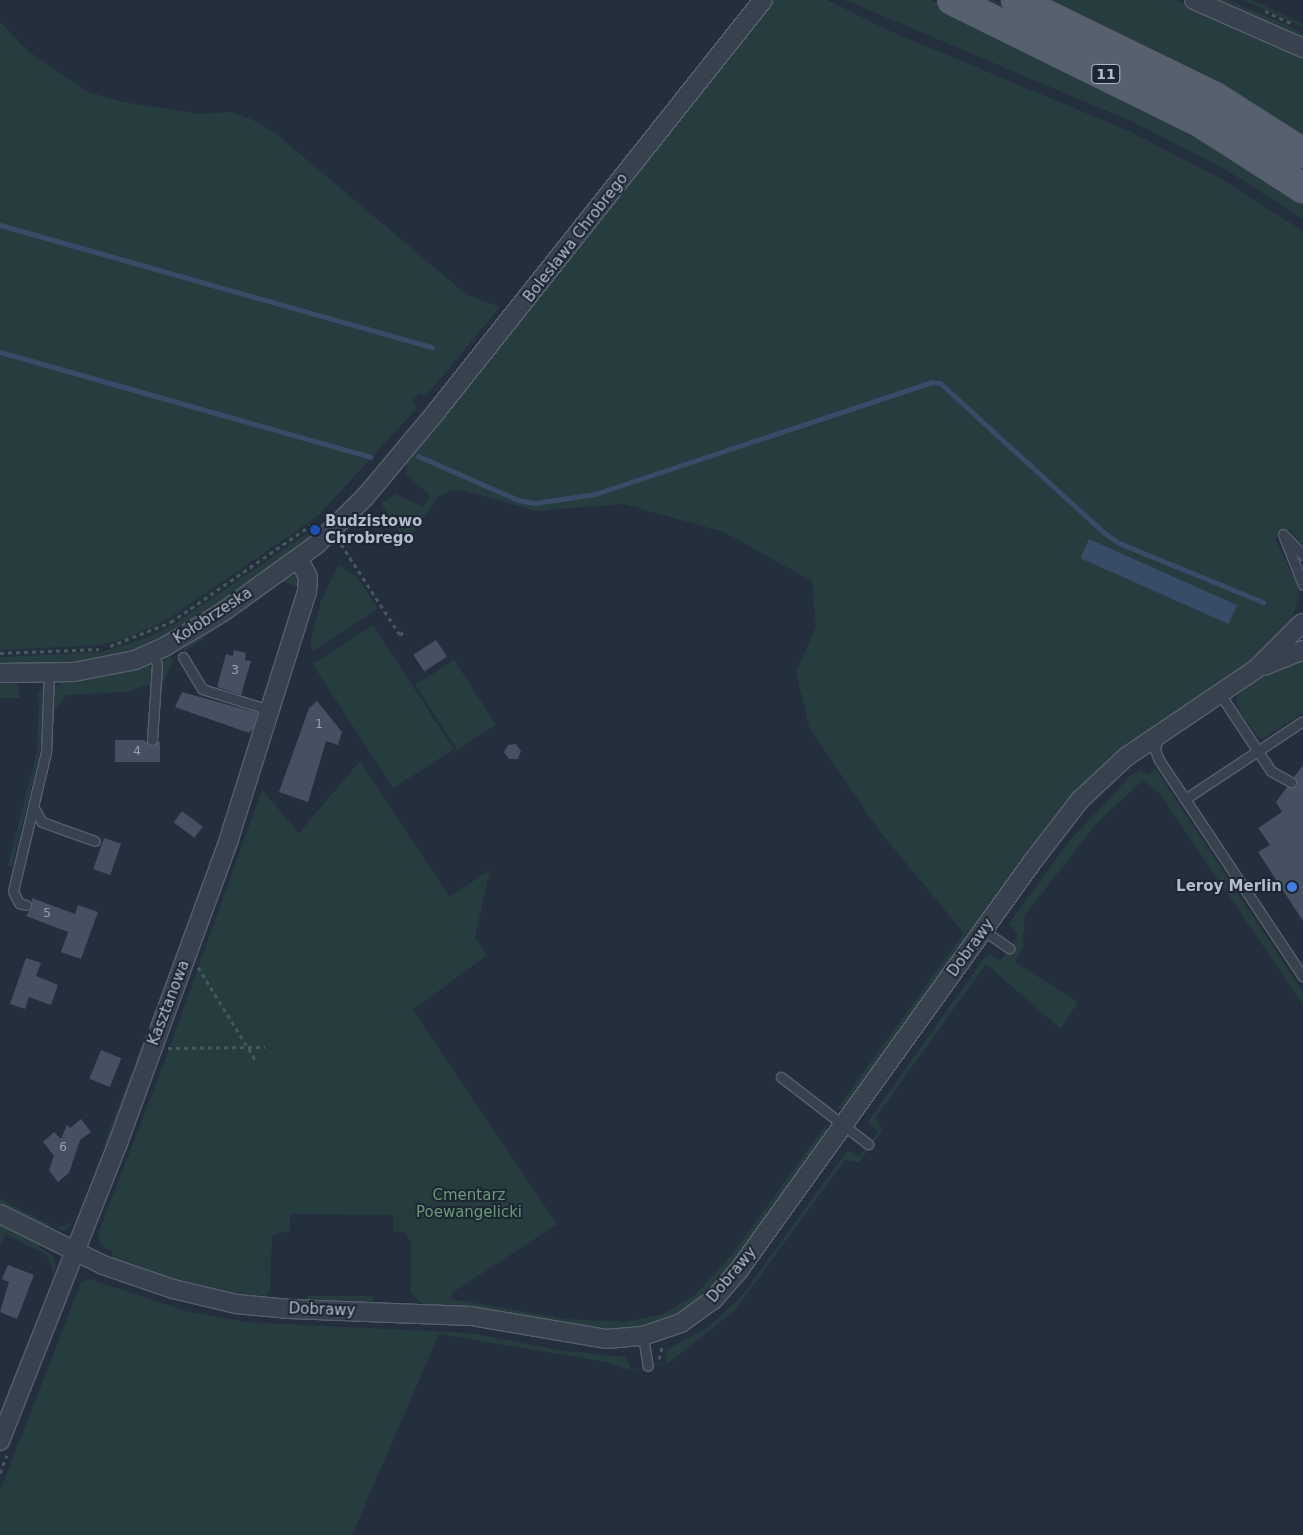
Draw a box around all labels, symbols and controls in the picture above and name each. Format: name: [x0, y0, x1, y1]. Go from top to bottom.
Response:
road number: 11: [1091, 62, 1121, 86]
street label: Bolesława Chrobrego: [520, 170, 632, 306]
place label: Budzistowo Chrobrego: [325, 512, 422, 547]
marker: Budzistowo Chrobrego: [309, 524, 321, 536]
street label: Kołobrzeska: [170, 584, 256, 648]
house number: 3: [231, 664, 239, 678]
house number: 1: [315, 718, 323, 732]
house number: 4: [133, 745, 141, 759]
place label: Leroy Merlin: [1176, 878, 1282, 896]
marker: Leroy Merlin: [1286, 881, 1298, 893]
house number: 5: [43, 907, 51, 921]
street label: Dobrawy: [944, 916, 998, 980]
street label: Kasztanowa: [145, 958, 193, 1048]
house number: 6: [59, 1141, 67, 1155]
park label: Cmentarz Poewangelicki: [416, 1186, 522, 1221]
street label: Dobrawy: [704, 1244, 760, 1306]
street label: Dobrawy: [288, 1300, 356, 1320]

